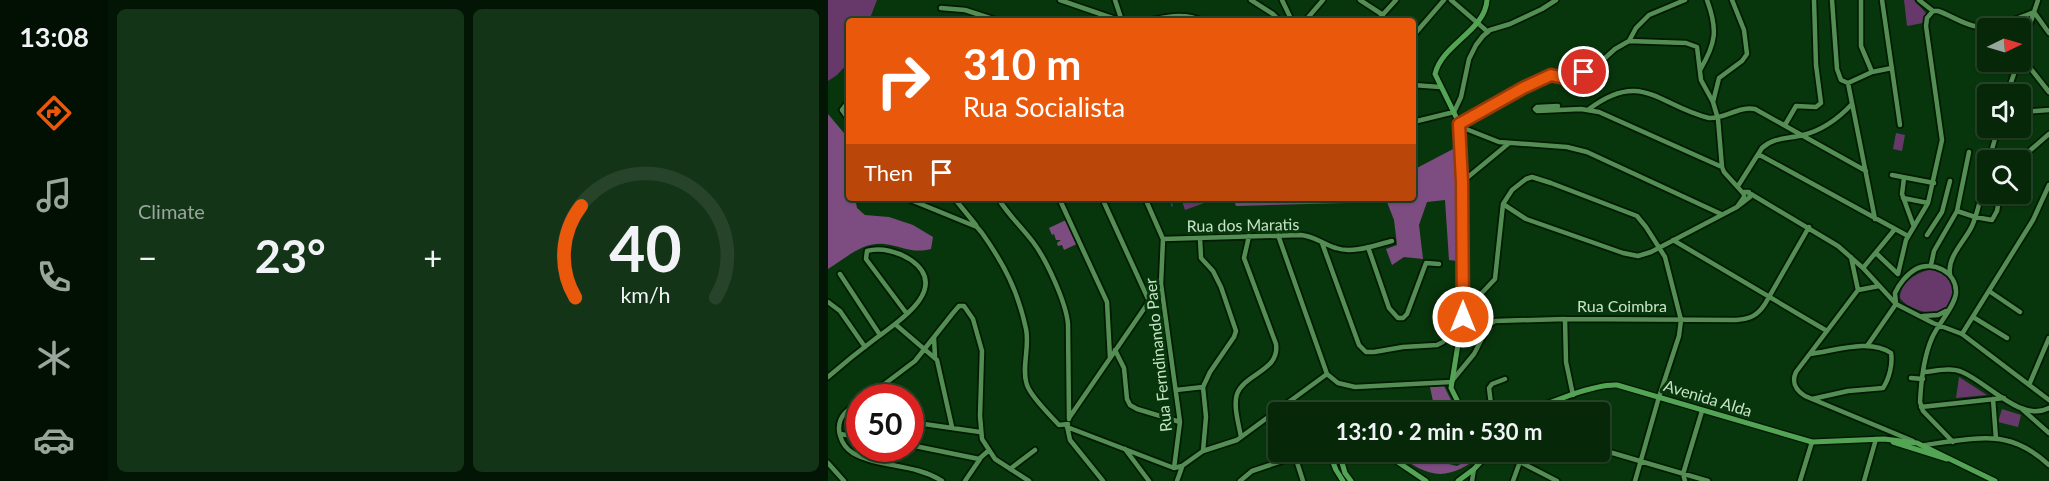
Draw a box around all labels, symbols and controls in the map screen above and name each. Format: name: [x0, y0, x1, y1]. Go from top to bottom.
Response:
north arrow: [1977, 18, 2031, 72]
map controls: [1977, 18, 2031, 204]
text: 13:08: [19, 20, 89, 53]
text: 310 m: [963, 39, 1081, 89]
icon: right: [864, 42, 942, 120]
pin: [1558, 46, 1609, 97]
icon: arrive: [1567, 55, 1600, 88]
button: sound: [1977, 84, 2031, 138]
text: Rua Socialista: [963, 90, 1125, 123]
icon: directions: [33, 92, 75, 134]
button: search: [1977, 150, 2031, 204]
icon: arrive: [925, 156, 958, 189]
text: Then: [864, 159, 913, 186]
icon: music: [33, 174, 75, 216]
text: Climate: [138, 199, 205, 223]
text: 40: [610, 210, 682, 285]
street label: Rua dos Maratis: [1187, 214, 1300, 235]
text: 23°: [255, 229, 326, 283]
text: −: [138, 237, 157, 277]
text: +: [423, 237, 443, 277]
icon: phone: [33, 256, 75, 298]
street label: Rua Ferndinando Paer: [1140, 277, 1175, 433]
text: km/h: [621, 282, 671, 308]
position arrow: [1431, 285, 1495, 349]
street label: Rua Coimbra: [1577, 296, 1667, 315]
icon: climate: [33, 337, 75, 379]
street label: Avenida Alda: [1662, 375, 1755, 420]
speed limit sign: 50: [846, 384, 924, 462]
text: 13:10 · 2 min · 530 m: [1336, 418, 1542, 445]
icon: car: [33, 419, 75, 461]

